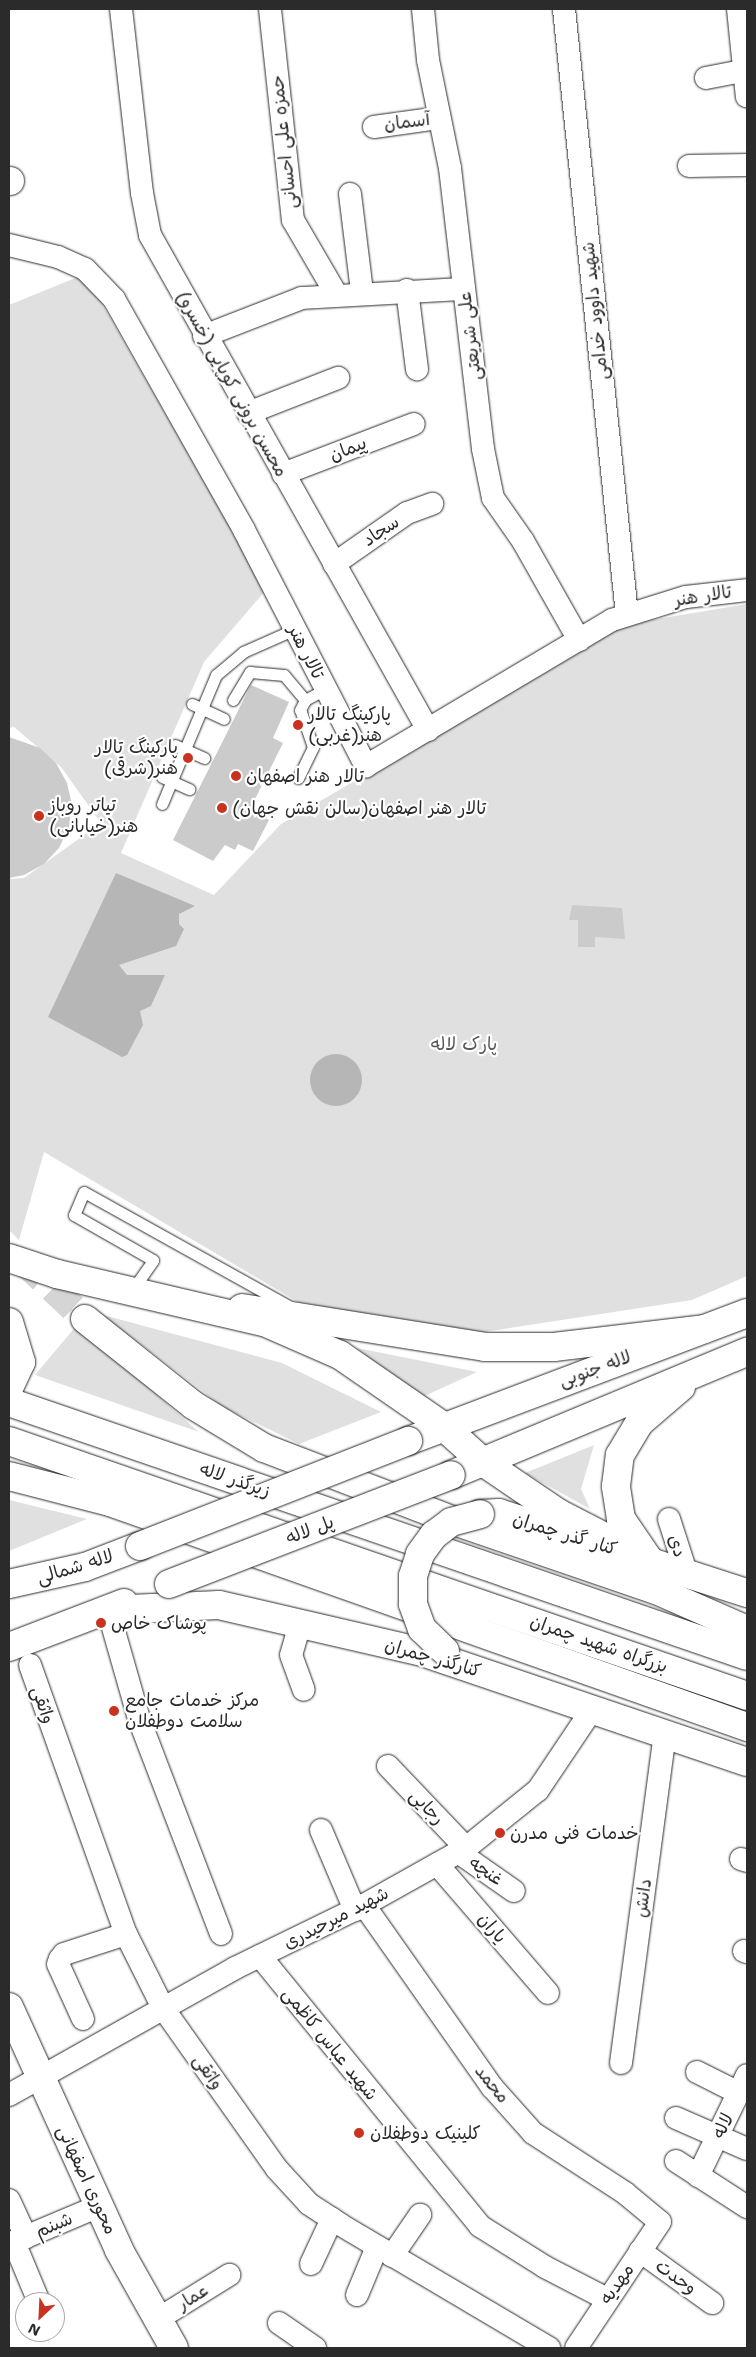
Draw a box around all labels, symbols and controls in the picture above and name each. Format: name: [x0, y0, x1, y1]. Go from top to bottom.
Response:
street label: حمزه علی احسانی: [266, 74, 302, 210]
street label: آسمان: [383, 108, 431, 136]
street label: شهید داوود خدامی: [577, 241, 613, 381]
street label: محسن برونی کوپایی (خسرو): [172, 287, 292, 481]
street label: علی شریعتی: [454, 290, 486, 382]
street label: پیمان: [326, 432, 370, 466]
street label: سجاد: [359, 511, 403, 551]
street label: تالار هنر: [673, 581, 733, 611]
street label: تالار هنر: [283, 621, 329, 683]
place label: پارکینگ تالار هنر(غربی): [308, 704, 391, 746]
marker: پارکینگ تالار هنر(غربی): [292, 719, 304, 731]
place label: پارکینگ تالار هنر(شرقی): [95, 737, 178, 780]
marker: پارکینگ تالار هنر(شرقی): [182, 752, 194, 764]
place label: تالار هنر اصفهان: [246, 765, 364, 787]
marker: تالار هنر اصفهان: [230, 770, 242, 782]
place label: تیاتر روباز هنر(خیابانی): [49, 795, 138, 838]
place label: تالار هنر اصفهان(سالن نقش جهان): [232, 797, 486, 819]
marker: تالار هنر اصفهان(سالن نقش جهان): [216, 802, 228, 814]
marker: تیاتر روباز هنر(خیابانی): [33, 810, 45, 822]
park label: پارک لاله: [431, 1033, 497, 1055]
street label: لاله جنوبی: [556, 1346, 634, 1392]
street label: زیرگذر لاله: [197, 1458, 273, 1502]
street label: کنار گذر چمران: [510, 1508, 620, 1560]
street label: پل لاله: [283, 1511, 337, 1549]
street label: دی: [663, 1532, 691, 1560]
street label: لاله شمالی: [34, 1545, 116, 1589]
street label: بزرگراه شهید چمران: [527, 1610, 671, 1678]
place label: پوشاک خاص: [111, 1612, 207, 1634]
marker: پوشاک خاص: [95, 1617, 107, 1629]
street label: کنارگذر چمران: [382, 1634, 484, 1682]
street label: واثقی: [27, 1683, 59, 1727]
place label: مرکز خدمات جامع سلامت دوطفلان: [125, 1690, 259, 1732]
marker: مرکز خدمات جامع سلامت دوطفلان: [107, 1704, 121, 1718]
street label: رجایی: [405, 1785, 449, 1829]
place label: خدمات فنی مدرن: [510, 1822, 639, 1844]
marker: خدمات فنی مدرن: [494, 1827, 506, 1839]
street label: غنچه: [465, 1852, 507, 1890]
street label: دانش: [630, 1877, 656, 1919]
street label: شهید میرحیدری: [280, 1882, 392, 1954]
street label: یاران: [473, 1908, 511, 1948]
street label: شهید عباس کاظمی: [278, 1983, 382, 2105]
street label: واثقی: [188, 2050, 228, 2094]
street label: محمد: [470, 2060, 514, 2108]
street label: لاله: [708, 2110, 738, 2142]
street label: محوری اصفهانی: [52, 2122, 122, 2238]
place label: کلینیک دوطفلان: [370, 2122, 481, 2144]
marker: کلینیک دوطفلان: [352, 2126, 366, 2140]
street label: شبنم: [32, 2208, 76, 2242]
street label: وحدت: [651, 2255, 701, 2299]
street label: مهدیه: [595, 2259, 639, 2309]
street label: عمار: [173, 2279, 213, 2315]
north arrow: [15, 2292, 65, 2342]
text: N: [25, 2319, 43, 2340]

